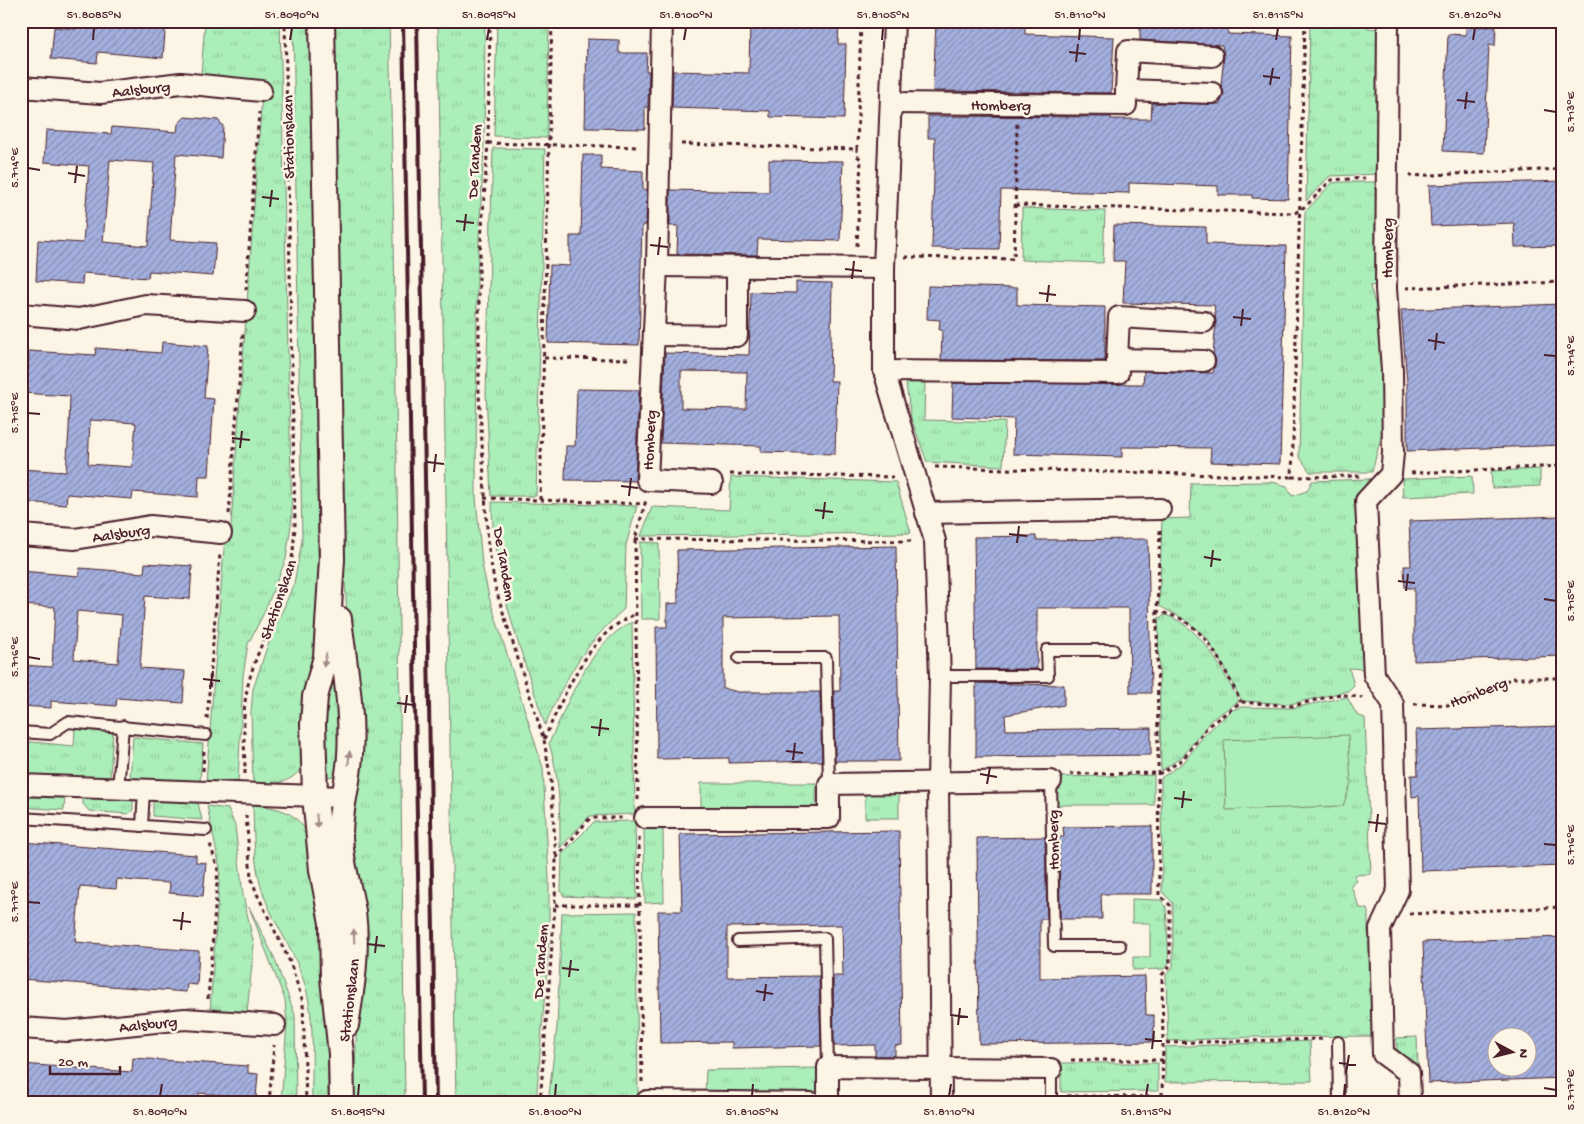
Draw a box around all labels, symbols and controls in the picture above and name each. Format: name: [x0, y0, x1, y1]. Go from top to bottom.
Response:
text: 51.8085°N: [67, 9, 121, 23]
text: 51.8090°N: [265, 9, 319, 23]
text: 51.8095°N: [462, 9, 516, 23]
text: 51.8100°N: [659, 9, 713, 23]
text: 51.8105°N: [857, 9, 910, 23]
text: 51.8110°N: [1054, 9, 1106, 23]
text: 51.8115°N: [1253, 9, 1304, 23]
text: 51.8120°N: [1449, 9, 1501, 23]
street label: Aalsburg: [111, 79, 171, 104]
text: 5.713°E: [1565, 91, 1579, 132]
street label: Stationslaan: [280, 95, 301, 179]
street label: Homberg: [971, 97, 1031, 118]
street label: De Tandem: [465, 123, 488, 200]
text: 5.714°E: [9, 148, 23, 188]
street label: Homberg: [1380, 218, 1399, 278]
text: 5.714°E: [1565, 336, 1579, 376]
text: 5.715°E: [9, 392, 23, 433]
street label: Homberg: [640, 410, 663, 471]
street label: Aalsburg: [91, 522, 152, 549]
street label: De Tandem: [487, 525, 518, 603]
street label: Stationslaan: [258, 557, 303, 643]
text: 5.715°E: [1565, 580, 1579, 621]
text: 5.716°E: [9, 636, 23, 677]
one-way arrow: [320, 652, 328, 668]
street label: Homberg: [1448, 675, 1511, 714]
one-way arrow: [346, 750, 354, 766]
street label: Homberg: [1045, 810, 1066, 870]
one-way arrow: [314, 813, 322, 829]
text: 5.716°E: [1565, 824, 1579, 865]
text: 5.717°E: [9, 881, 23, 922]
street label: De Tandem: [530, 923, 555, 1000]
one-way arrow: [350, 928, 358, 944]
street label: Stationslaan: [337, 957, 366, 1043]
street label: Aalsburg: [118, 1014, 178, 1039]
north arrow: [1486, 1026, 1536, 1076]
scale bar: [50, 1044, 120, 1076]
text: N: [1513, 1048, 1531, 1059]
text: 20 m: [58, 1054, 88, 1072]
text: 5.717°E: [1565, 1069, 1579, 1110]
text: 51.8090°N: [133, 1106, 187, 1120]
text: 51.8095°N: [331, 1106, 385, 1120]
text: 51.8100°N: [528, 1106, 582, 1120]
text: 51.8105°N: [726, 1106, 779, 1120]
text: 51.8110°N: [923, 1106, 975, 1120]
text: 51.8115°N: [1121, 1106, 1172, 1120]
text: 51.8120°N: [1318, 1106, 1370, 1120]

